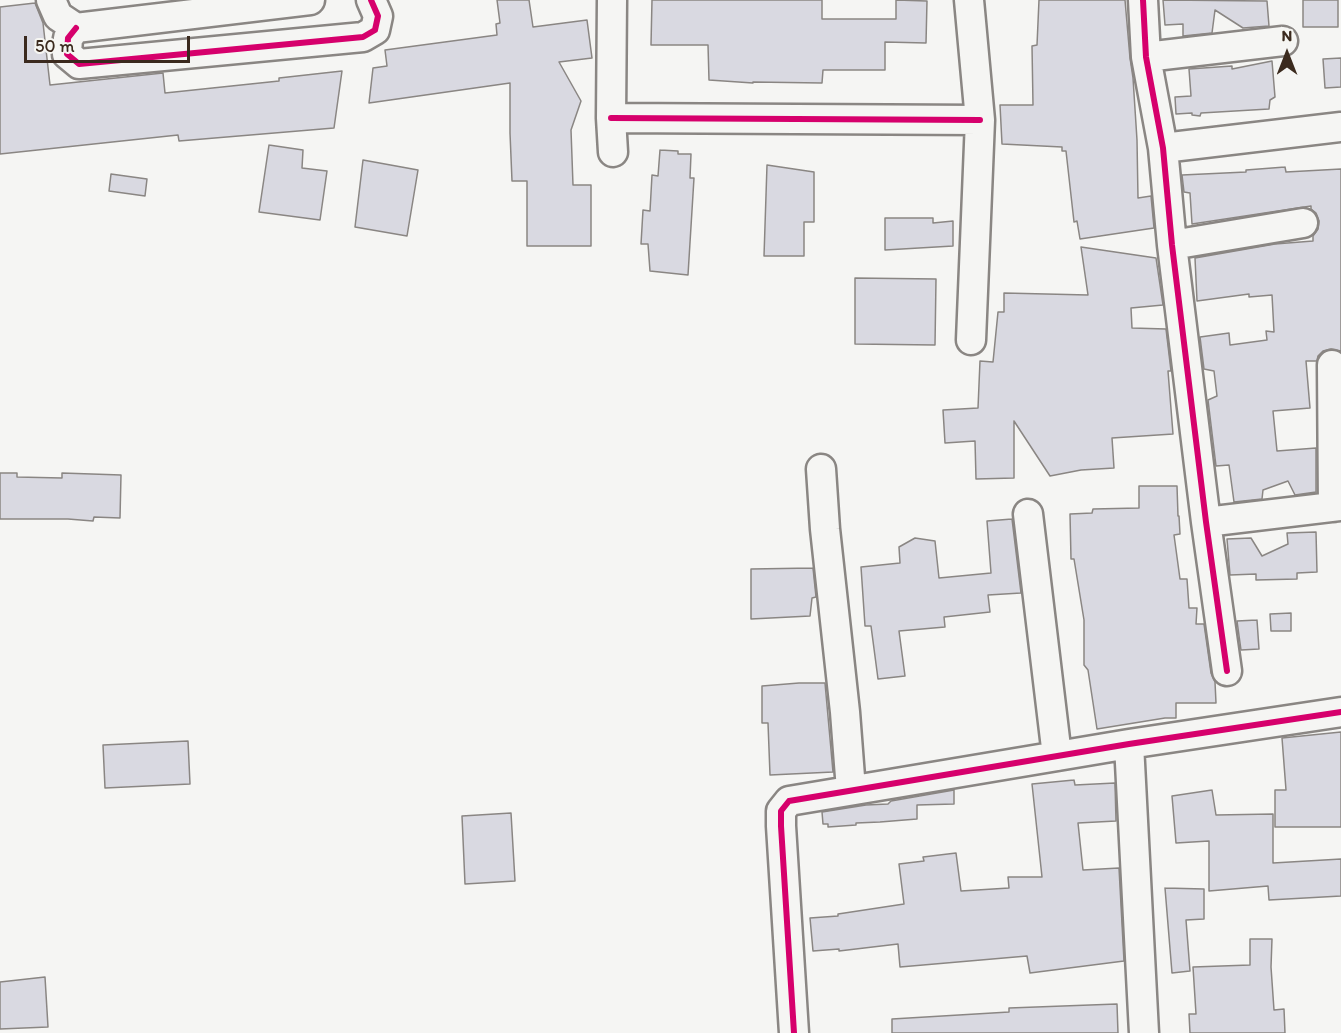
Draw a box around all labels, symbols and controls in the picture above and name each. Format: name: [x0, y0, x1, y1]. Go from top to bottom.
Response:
scale bar: [27, 24, 194, 62]
north arrow: [1257, 24, 1317, 84]
text: N: [1282, 26, 1292, 45]
text: 50 m: [35, 35, 75, 57]

